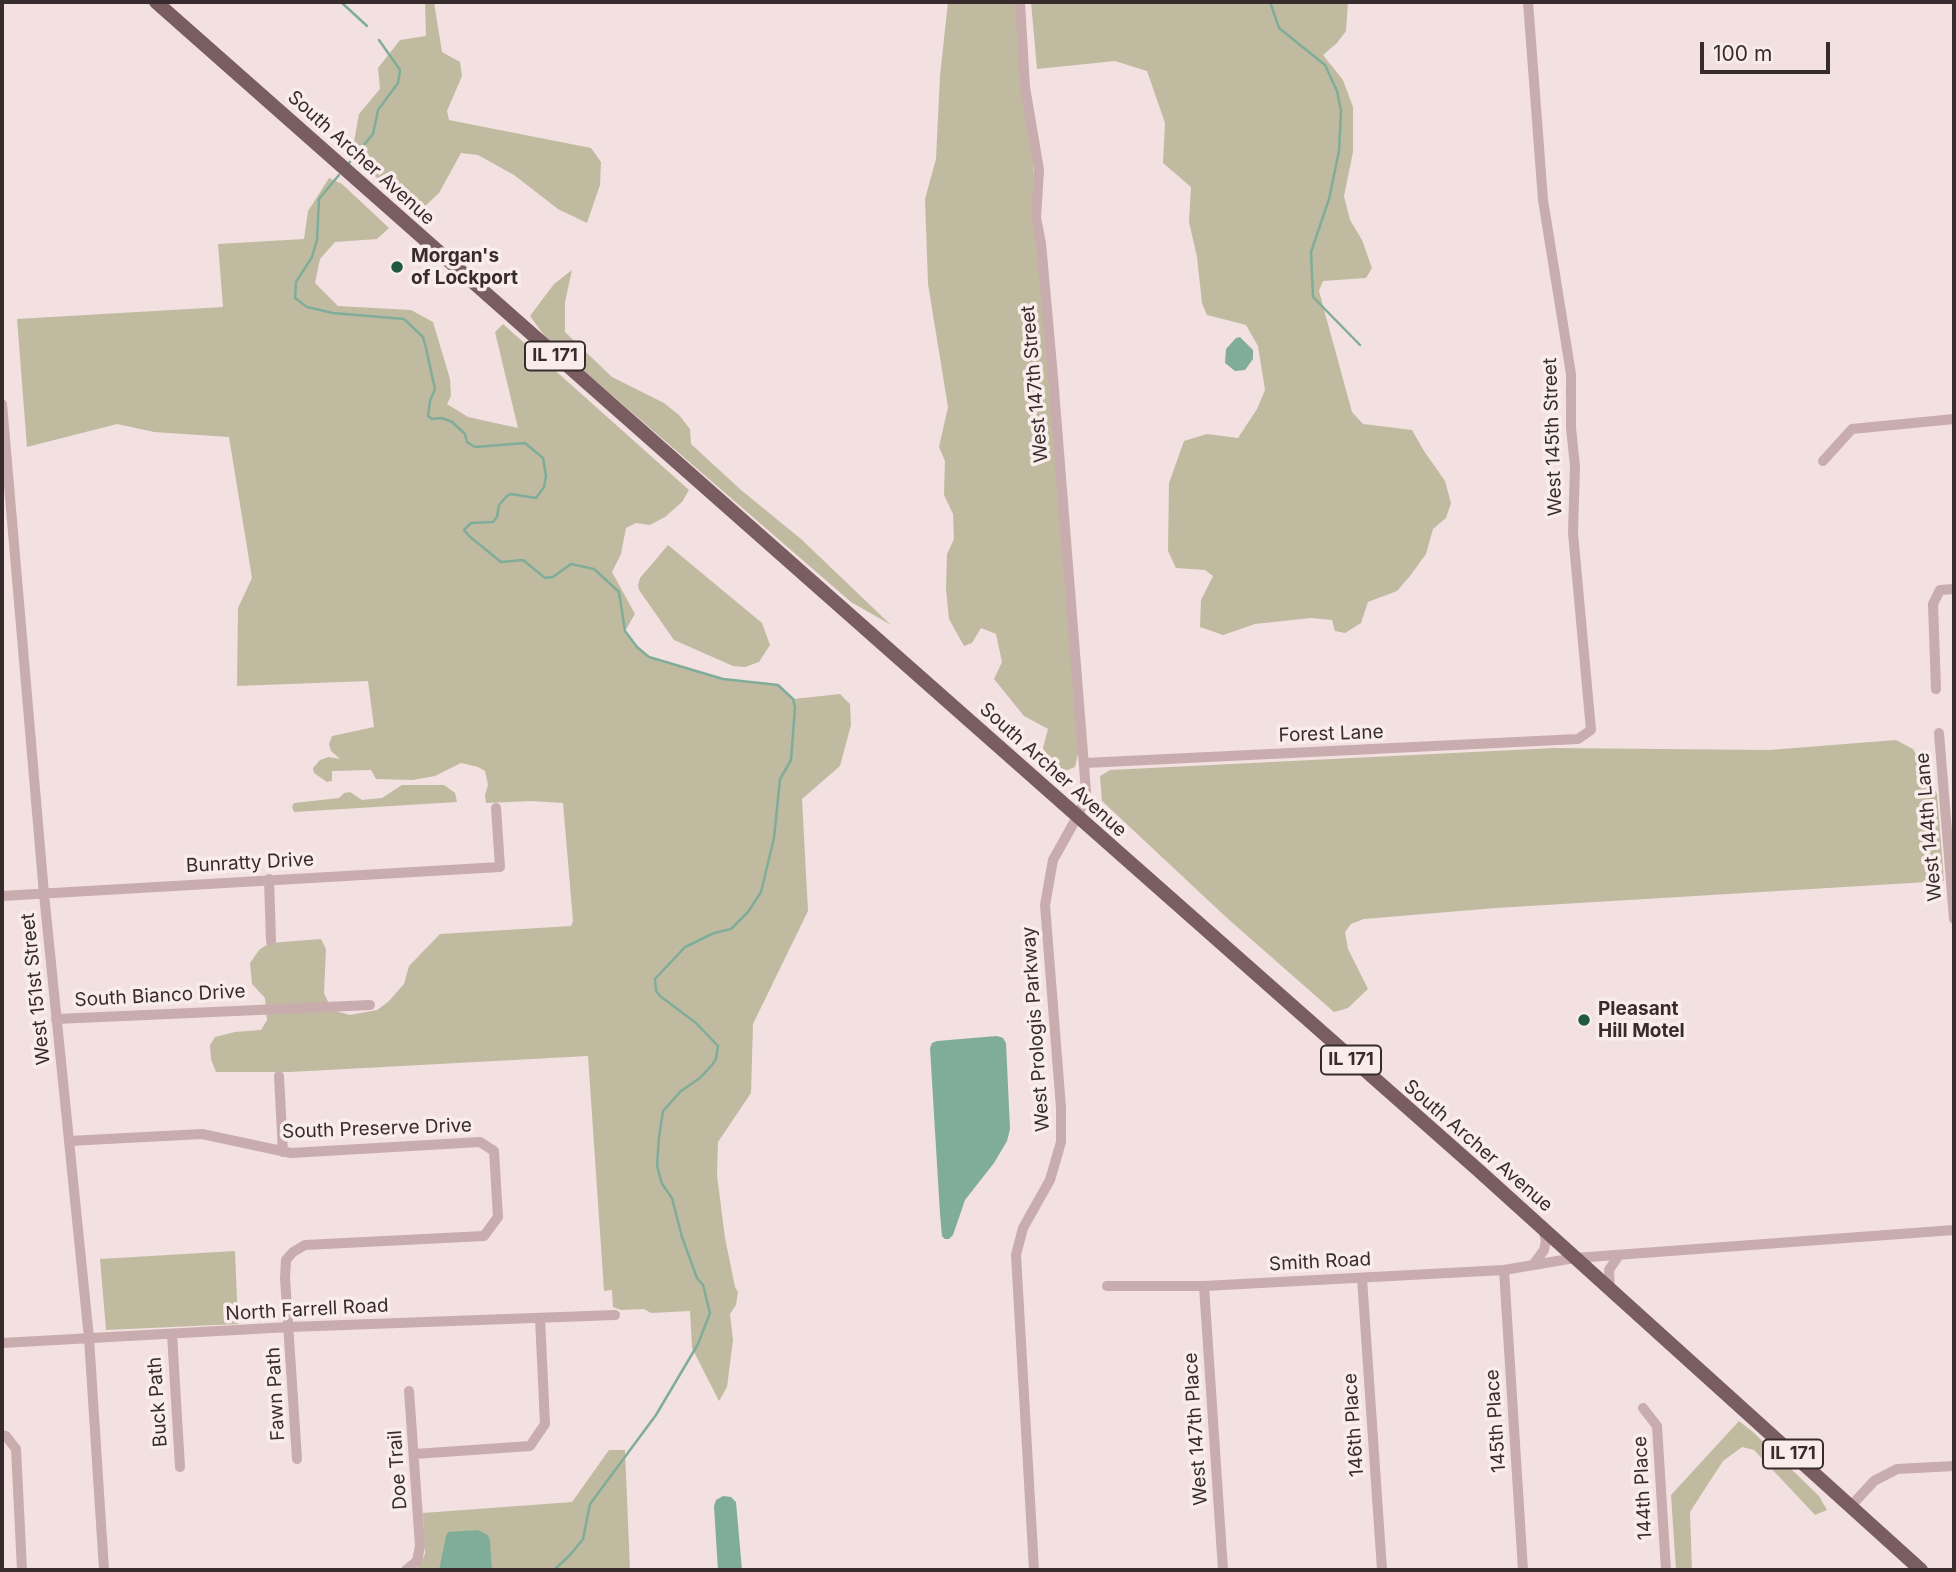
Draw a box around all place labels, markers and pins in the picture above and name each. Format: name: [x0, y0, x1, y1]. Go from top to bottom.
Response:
place label: Morgan's of Lockport: [411, 245, 518, 289]
marker: Morgan's of Lockport: [389, 259, 405, 275]
place label: Pleasant Hill Motel: [1598, 998, 1685, 1042]
marker: Pleasant Hill Motel: [1576, 1012, 1592, 1028]

